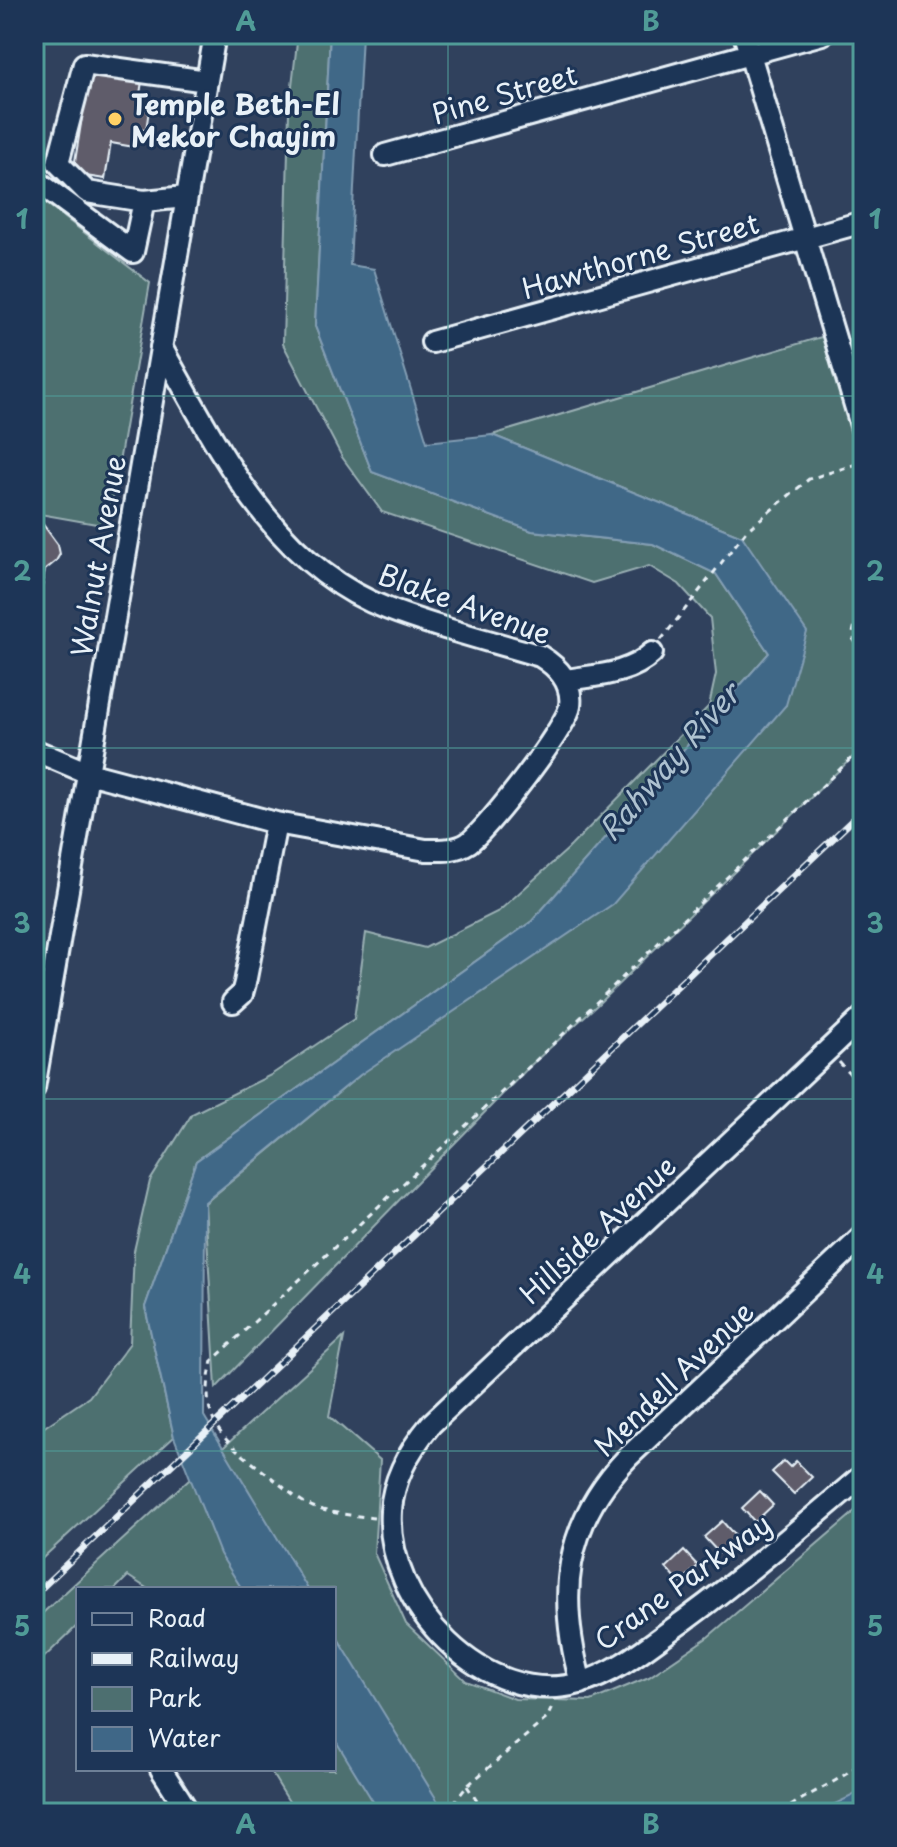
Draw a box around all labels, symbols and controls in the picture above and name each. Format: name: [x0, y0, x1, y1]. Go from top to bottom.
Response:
text: A: [236, 1, 256, 40]
text: B: [642, 1, 660, 40]
street label: Pine Street: [426, 52, 582, 134]
place label: Temple Beth-El Mekor Chayim: [131, 82, 340, 157]
marker: Temple Beth-El Mekor Chayim: [106, 110, 124, 128]
text: 1: [16, 199, 28, 238]
text: 1: [869, 199, 881, 238]
street label: Hawthorne Street: [516, 201, 764, 309]
street label: Walnut Avenue: [58, 452, 136, 660]
text: 2: [13, 551, 31, 590]
text: 2: [866, 551, 884, 590]
street label: Blake Avenue: [373, 552, 557, 654]
water label: Rahway River: [587, 669, 752, 850]
text: 3: [13, 903, 31, 942]
text: 3: [866, 903, 884, 942]
street label: Hillside Avenue: [509, 1145, 685, 1313]
text: 4: [13, 1254, 31, 1293]
text: 4: [866, 1254, 884, 1293]
street label: Mendell Avenue: [583, 1290, 763, 1466]
street label: Crane Parkway: [585, 1502, 779, 1660]
legend: [76, 1587, 336, 1771]
text: Road: [148, 1599, 206, 1635]
text: 5: [14, 1606, 30, 1645]
text: 5: [867, 1606, 883, 1645]
text: Railway: [148, 1639, 239, 1675]
text: Park: [148, 1679, 202, 1715]
text: Water: [148, 1719, 221, 1755]
text: A: [236, 1804, 256, 1843]
text: B: [642, 1804, 660, 1843]

